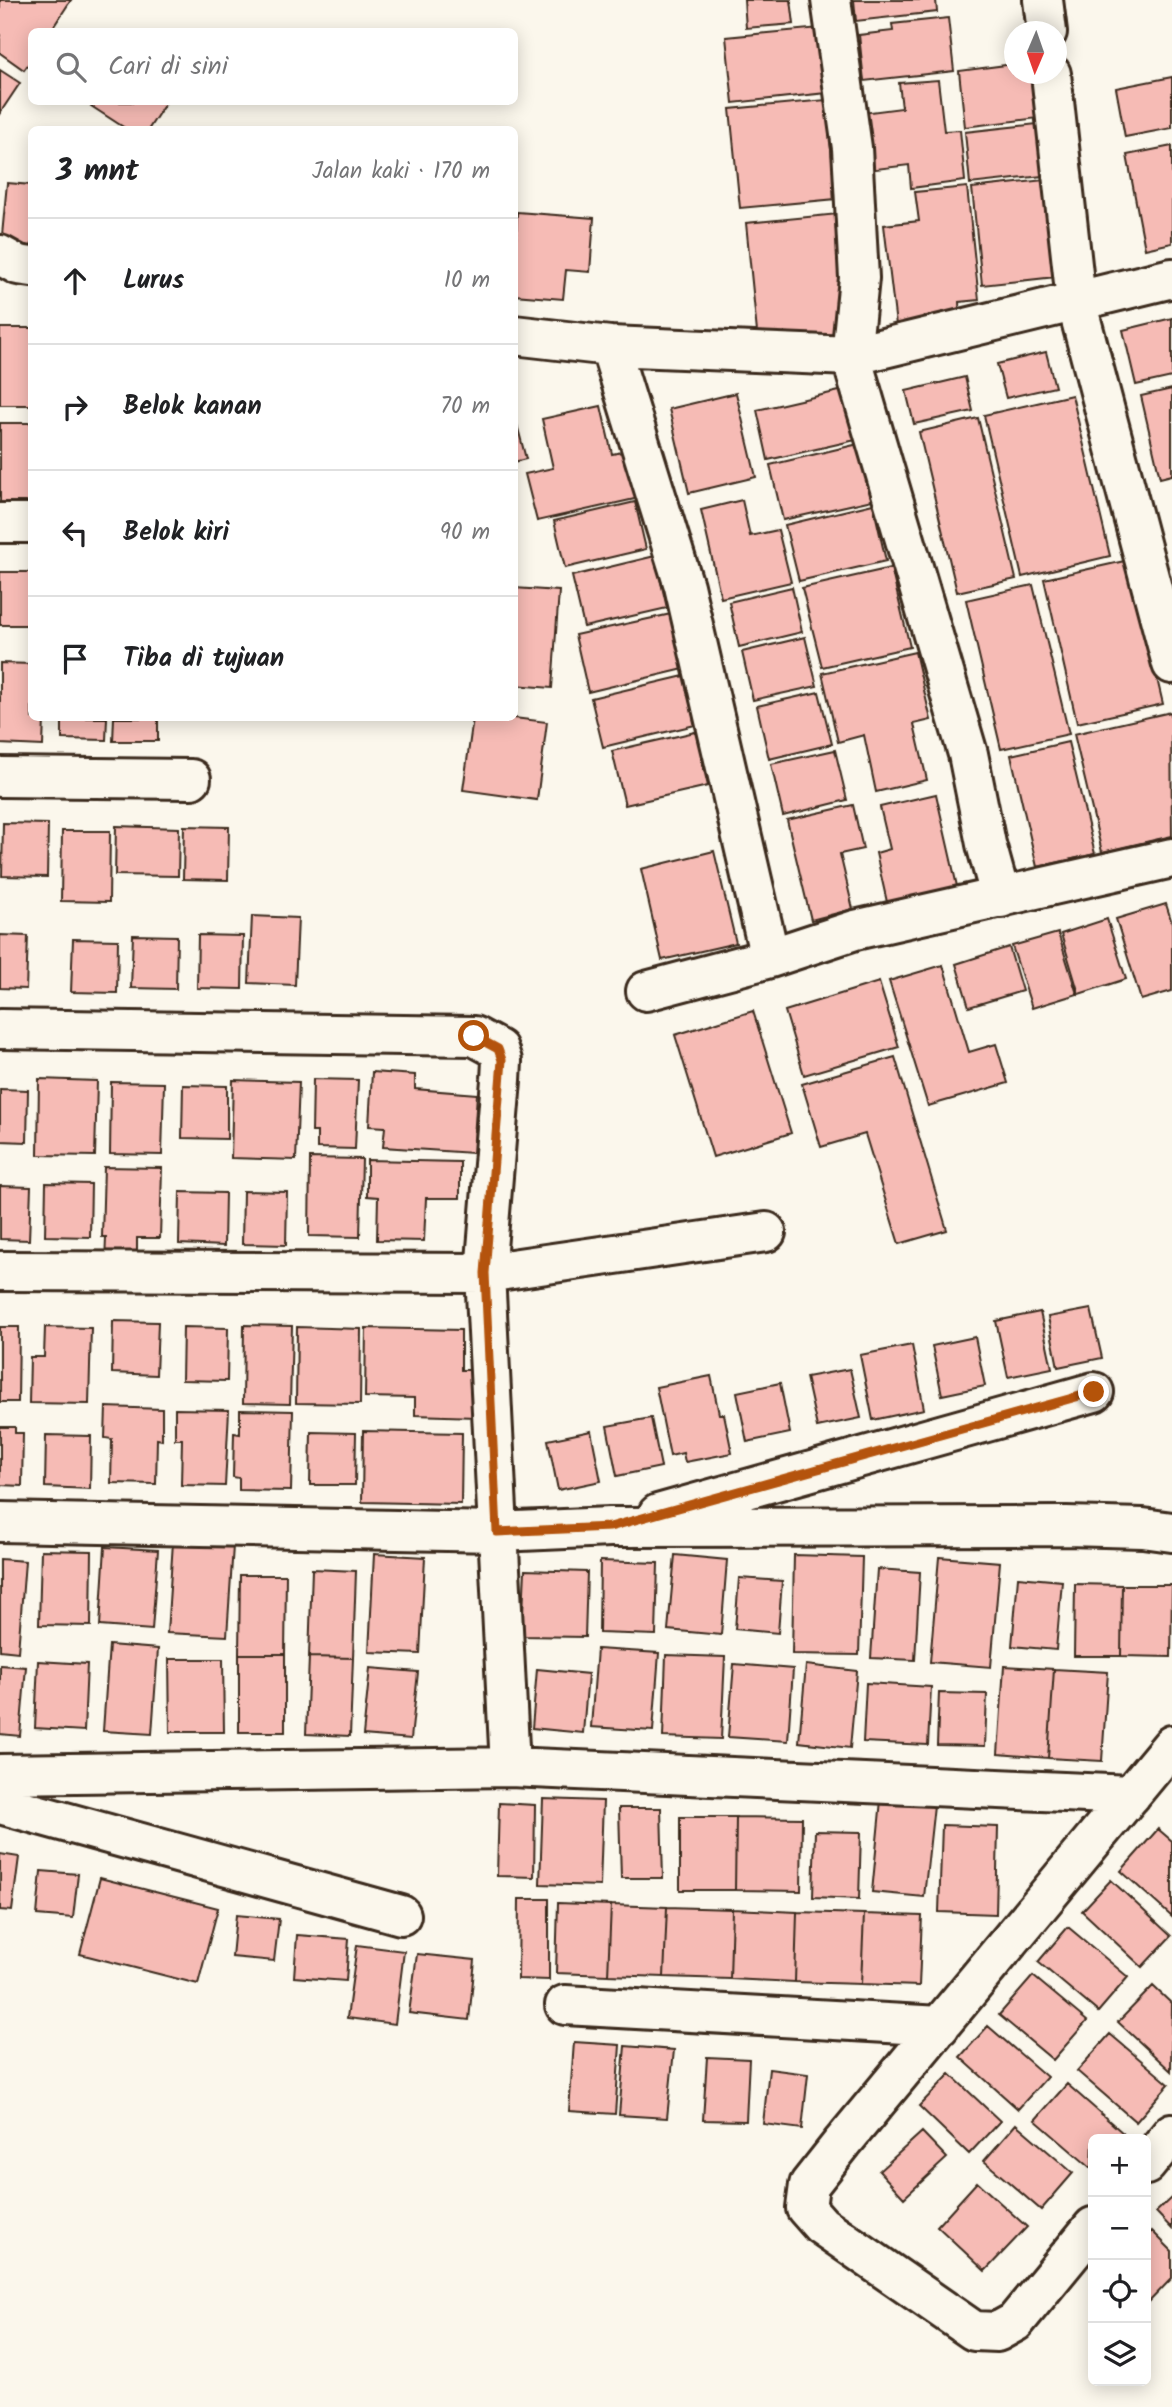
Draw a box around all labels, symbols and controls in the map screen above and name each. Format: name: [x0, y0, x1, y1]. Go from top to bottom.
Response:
north arrow: [1004, 21, 1067, 84]
search box: [28, 28, 518, 105]
text: Cari di sini: [108, 46, 228, 88]
icon: search: [52, 48, 90, 86]
text: 3 mnt: [56, 148, 139, 196]
text: Jalan kaki · 170 m: [312, 154, 490, 190]
text: Lurus: [123, 260, 184, 302]
icon: ahead: [56, 262, 94, 300]
text: 10 m: [444, 263, 490, 299]
text: Belok kanan: [123, 386, 262, 428]
icon: right: [56, 388, 94, 426]
text: 70 m: [440, 389, 490, 425]
text: Belok kiri: [123, 512, 229, 554]
icon: left: [56, 514, 94, 552]
text: 90 m: [440, 515, 490, 551]
text: Tiba di tujuan: [123, 638, 284, 680]
icon: arrive: [56, 640, 94, 678]
route start: [458, 1020, 489, 1051]
route end: [1078, 1376, 1109, 1407]
map controls: [1088, 2134, 1151, 2386]
button: +: [1088, 2134, 1151, 2197]
button: −: [1088, 2197, 1151, 2260]
button: locate: [1088, 2260, 1151, 2323]
button: layers: [1088, 2323, 1151, 2386]

